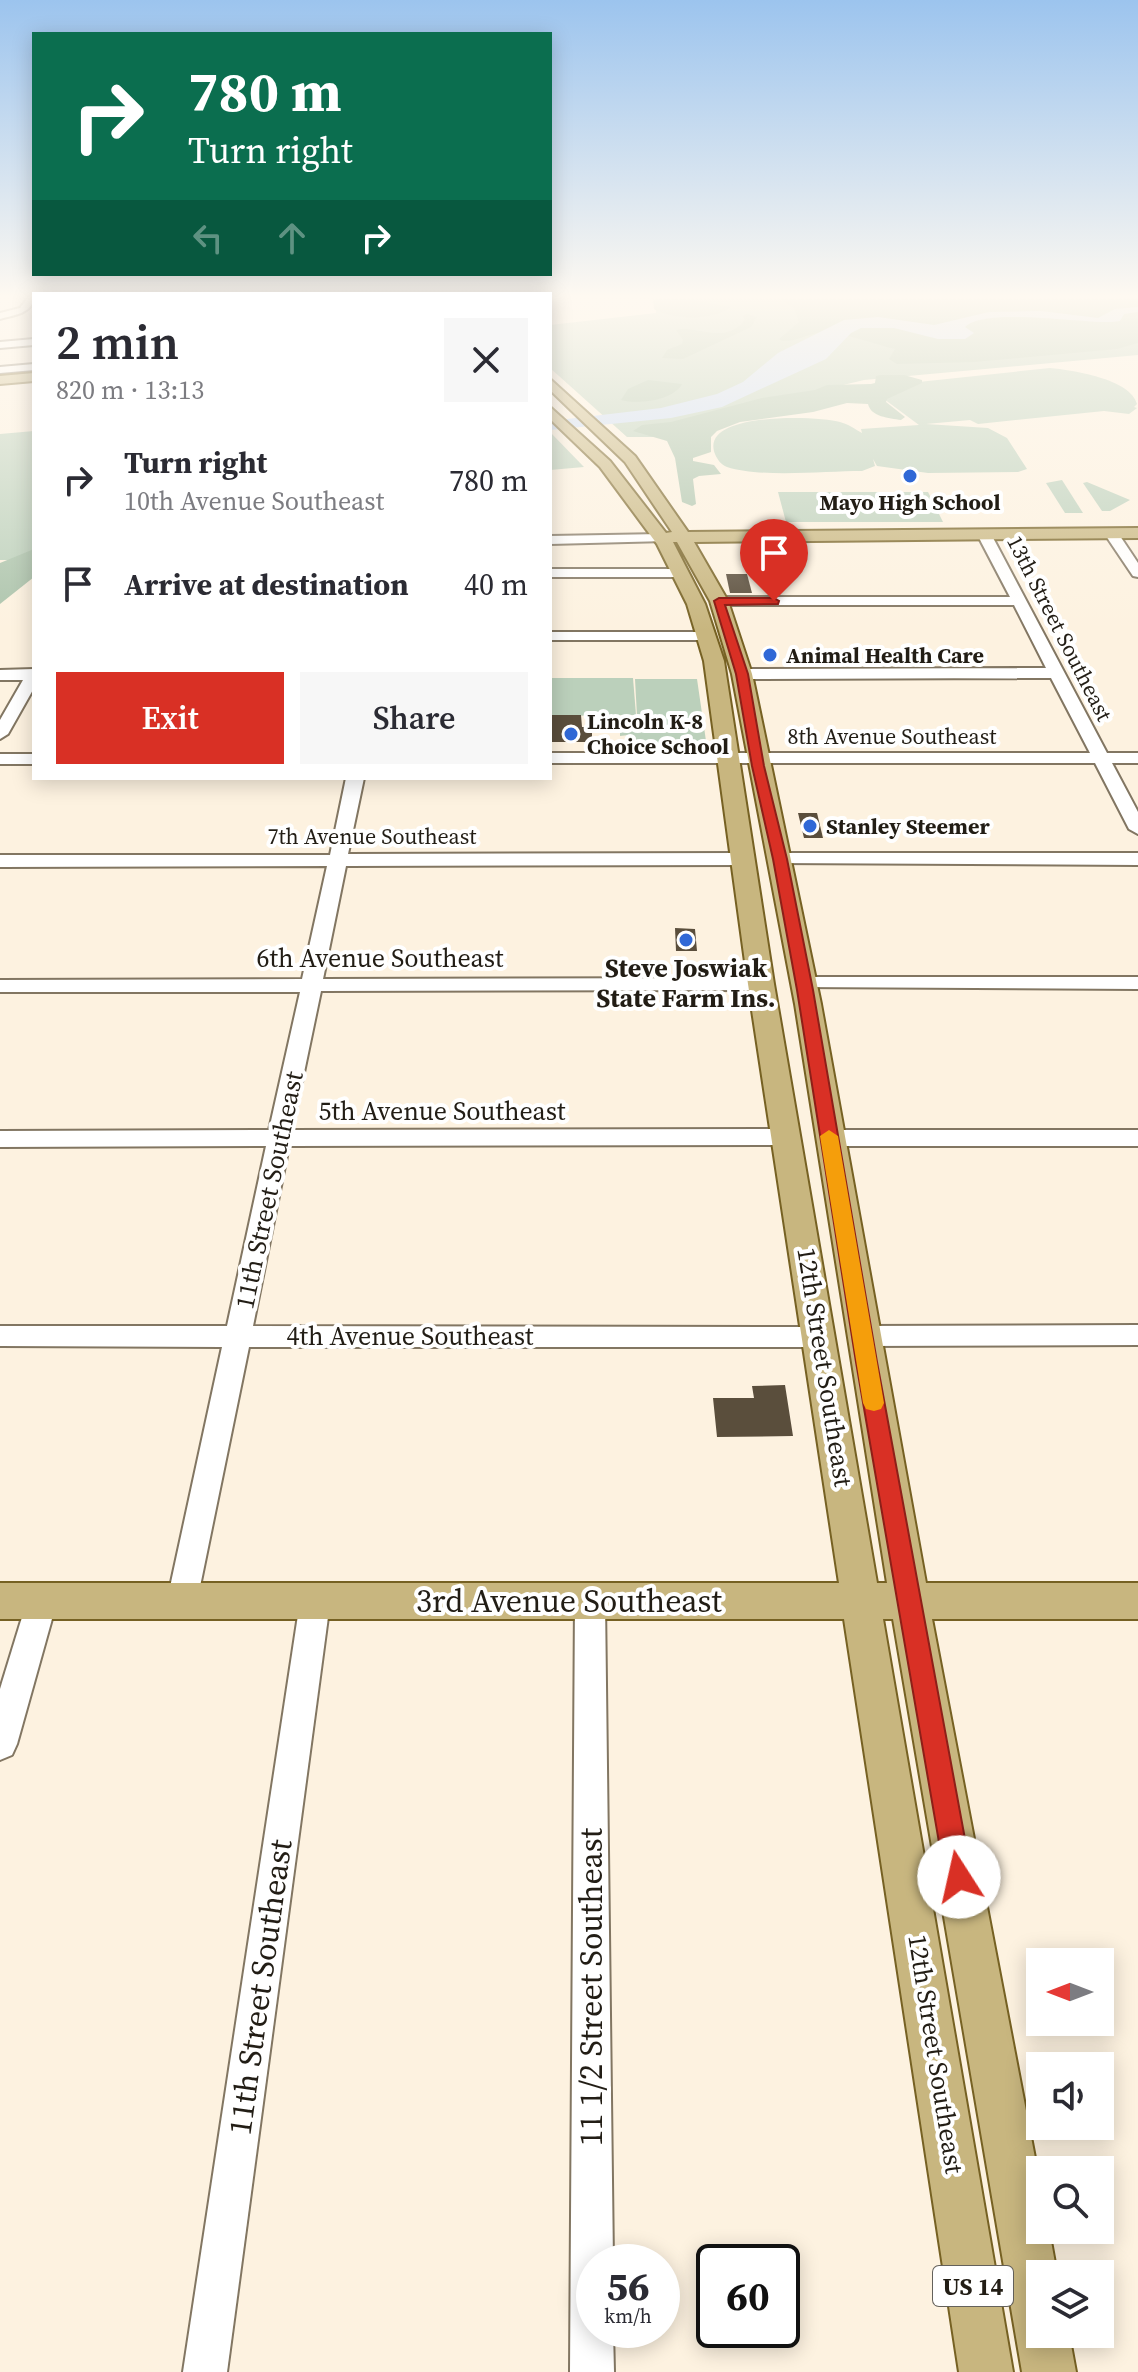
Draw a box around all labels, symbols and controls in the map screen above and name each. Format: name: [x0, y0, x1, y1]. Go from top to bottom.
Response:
text: 780 m: [188, 53, 342, 130]
icon: right: [56, 64, 160, 168]
text: Turn right: [188, 126, 353, 175]
icon: left: [186, 216, 230, 260]
icon: ahead: [270, 216, 314, 260]
icon: right: [354, 216, 398, 260]
text: 2 min: [56, 309, 179, 375]
button: close: [444, 318, 528, 402]
text: 820 m · 13:13: [56, 372, 204, 408]
text: Turn right: [124, 442, 267, 483]
icon: right: [56, 458, 100, 502]
text: 780 m: [449, 460, 528, 501]
marker: Mayo High School: [901, 467, 919, 485]
text: 10th Avenue Southeast: [124, 483, 384, 519]
place label: Mayo High School: [819, 487, 1001, 517]
pin: [740, 519, 808, 601]
street label: 13th Street Southeast: [1000, 530, 1120, 727]
icon: arrive: [752, 531, 796, 575]
icon: arrive: [56, 562, 100, 606]
text: Arrive at destination: [124, 564, 409, 605]
text: 40 m: [464, 564, 528, 605]
place label: Animal Health Care: [786, 640, 984, 670]
marker: Animal Health Care: [761, 646, 779, 664]
button: Exit: [56, 672, 284, 764]
button: Share: [300, 672, 528, 764]
place label: Lincoln K-8 Choice School: [587, 706, 729, 761]
street label: 8th Avenue Southeast: [787, 721, 997, 751]
marker: Lincoln K-8 Choice School: [562, 725, 580, 743]
place label: Stanley Steemer: [826, 811, 990, 841]
marker: Stanley Steemer: [801, 817, 819, 835]
street label: 7th Avenue Southeast: [267, 821, 477, 851]
marker: Steve Joswiak State Farm Ins.: [677, 931, 695, 949]
street label: 6th Avenue Southeast: [256, 940, 504, 976]
place label: Steve Joswiak State Farm Ins.: [596, 950, 776, 1016]
street label: 11th Street Southeast: [226, 1067, 312, 1312]
street label: 5th Avenue Southeast: [318, 1093, 566, 1129]
street label: 12th Street Southeast: [788, 1245, 862, 1490]
street label: 4th Avenue Southeast: [286, 1318, 534, 1354]
street label: 3rd Avenue Southeast: [416, 1579, 723, 1623]
street label: 11 1/2 Street Southeast: [569, 1827, 613, 2146]
position arrow: [917, 1835, 1001, 1919]
street label: 11th Street Southeast: [217, 1836, 303, 2137]
street label: 12th Street Southeast: [899, 1932, 973, 2177]
north arrow: [1026, 1948, 1114, 2036]
map controls: [1026, 1948, 1114, 2348]
button: sound: [1026, 2052, 1114, 2140]
button: search: [1026, 2156, 1114, 2244]
speed limit sign: 60: [696, 2244, 800, 2348]
text: 56: [606, 2259, 650, 2313]
button: layers: [1026, 2260, 1114, 2348]
road number: US 14: [933, 2266, 1013, 2306]
text: km/h: [604, 2302, 652, 2330]

